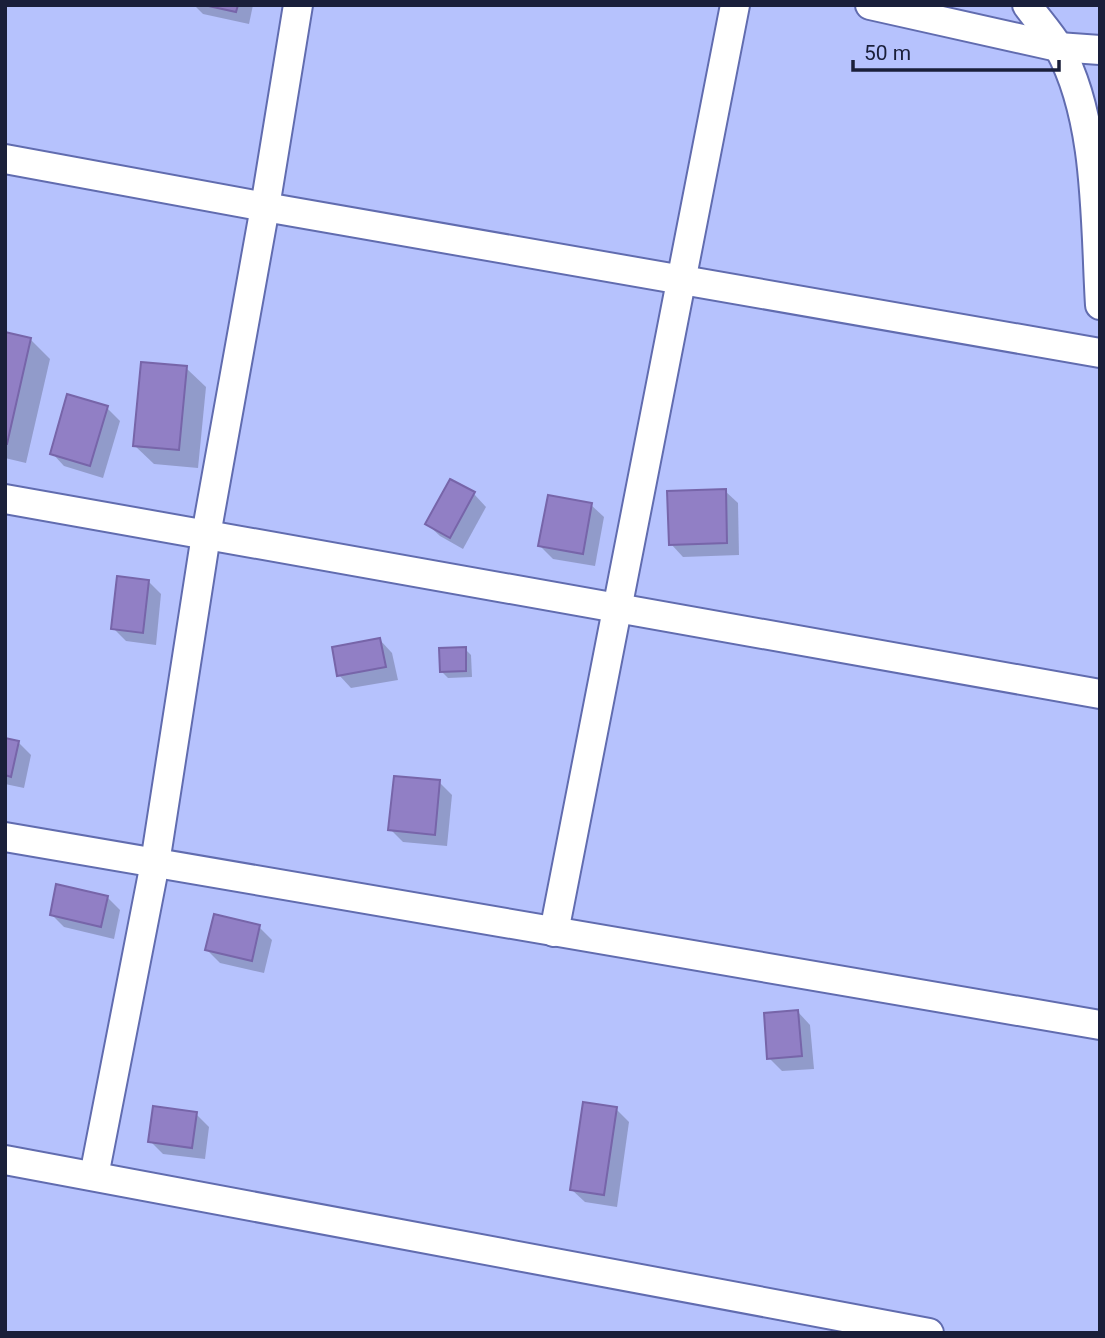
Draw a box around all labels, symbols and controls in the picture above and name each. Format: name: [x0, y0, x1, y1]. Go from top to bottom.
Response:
scale bar: [853, 28, 1060, 72]
text: 50 m: [864, 41, 911, 65]

